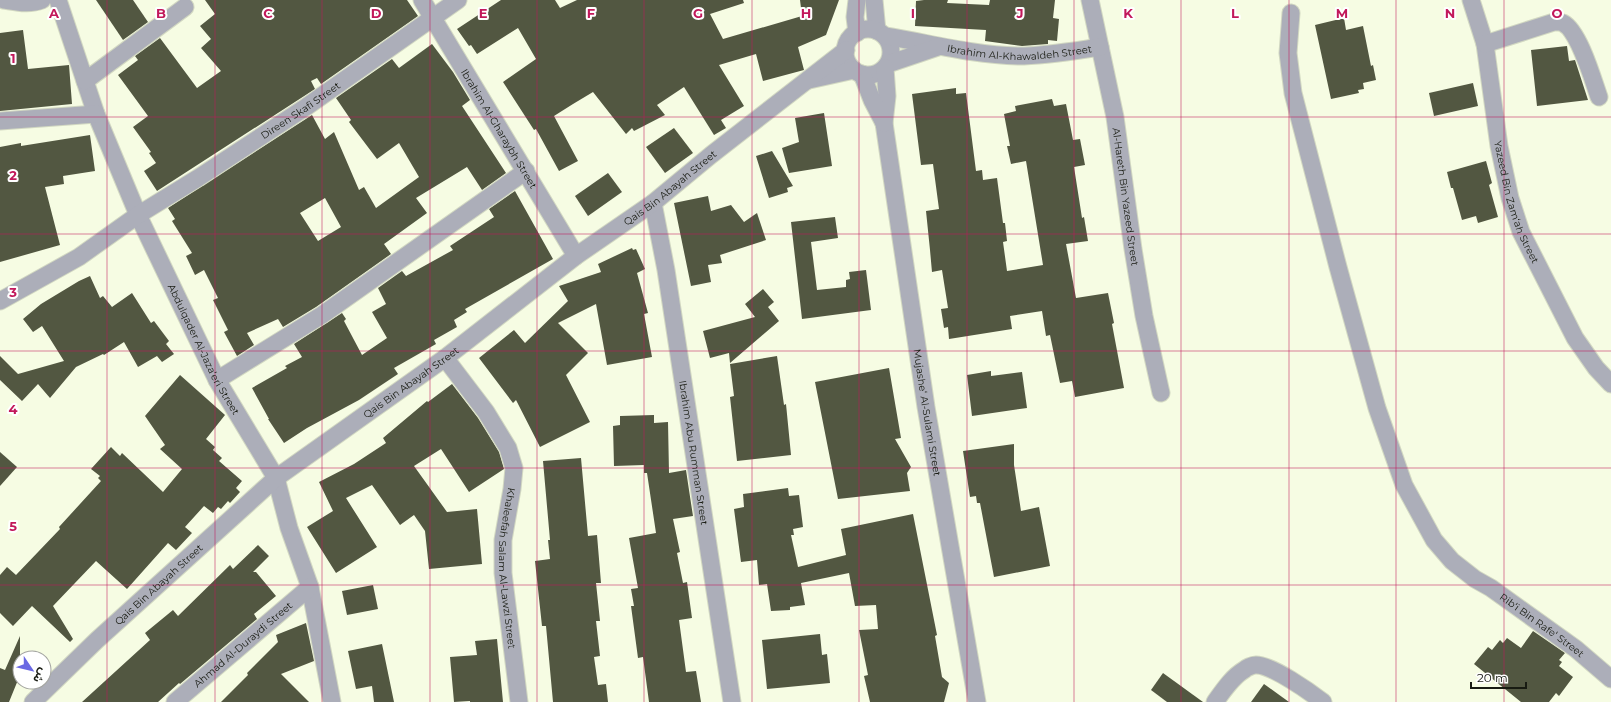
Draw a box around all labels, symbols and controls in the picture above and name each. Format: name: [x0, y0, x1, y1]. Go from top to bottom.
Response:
text: A: [48, 5, 60, 21]
text: B: [156, 5, 166, 21]
text: C: [263, 5, 273, 21]
text: D: [371, 5, 382, 21]
text: E: [479, 5, 488, 21]
text: F: [587, 5, 595, 21]
text: G: [693, 5, 703, 21]
text: H: [801, 5, 811, 21]
text: I: [911, 5, 915, 21]
text: J: [1015, 5, 1024, 21]
text: K: [1123, 5, 1133, 21]
text: L: [1231, 5, 1239, 21]
text: M: [1336, 5, 1348, 21]
text: N: [1445, 5, 1455, 21]
text: O: [1552, 5, 1563, 21]
street label: Ibrahim Al-Khawaldeh Street: [946, 41, 1093, 63]
text: 1: [10, 50, 16, 66]
street label: Ibrahim Al-Gharaybh Street: [458, 66, 540, 191]
street label: Direen Skafi Street: [258, 79, 342, 142]
street label: Al-Hareth Bin Yazeed Street: [1110, 127, 1142, 267]
street label: Yazeed Bin Zam‘ah Street: [1492, 140, 1542, 265]
street label: Qais Bin Abayah Street: [621, 147, 719, 228]
text: 2: [9, 167, 17, 183]
street label: Abdulqader Al-Jaza‘eri Street: [165, 281, 243, 417]
text: 3: [8, 284, 17, 300]
street label: Qais Bin Abayah Street: [360, 343, 461, 421]
street label: Mujashe‘ Al-Sulami Street: [911, 348, 944, 477]
street label: Ibrahim Abu Rumman Street: [676, 379, 711, 526]
text: 4: [9, 401, 18, 417]
street label: Khaleefah Salam Al-Lawzi Street: [496, 487, 519, 649]
text: 5: [9, 518, 17, 534]
street label: Qais Bin Abayah Street: [112, 541, 205, 628]
street label: Rib‘i Bin Rafe‘ Street: [1497, 590, 1587, 660]
street label: Ahmad Al-Duraydi Street: [191, 599, 295, 690]
north arrow: [12, 650, 52, 690]
scale bar: [1471, 664, 1526, 690]
text: ش: [30, 666, 50, 686]
text: 20 m: [1477, 670, 1508, 685]

